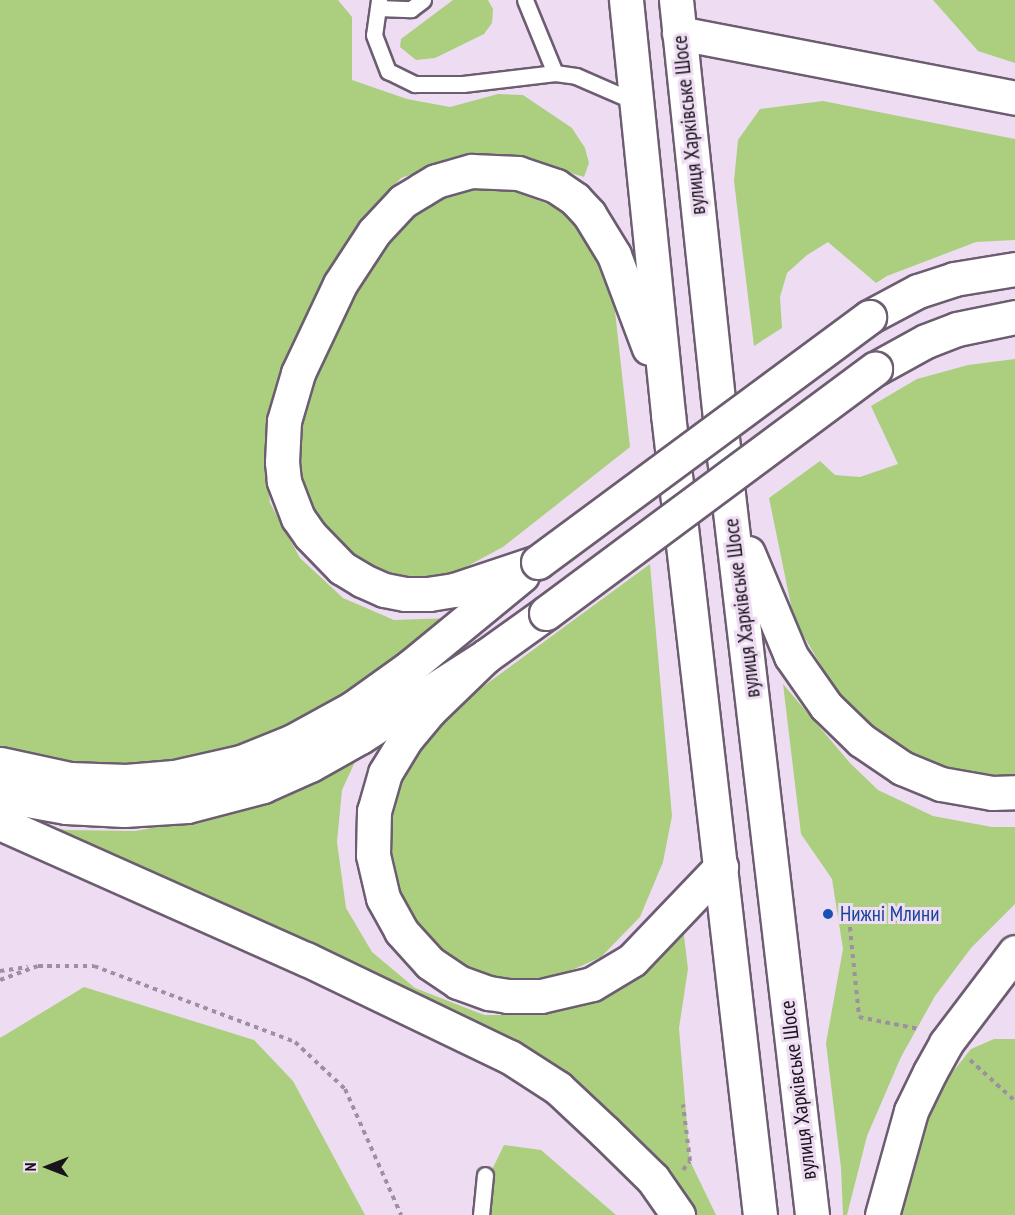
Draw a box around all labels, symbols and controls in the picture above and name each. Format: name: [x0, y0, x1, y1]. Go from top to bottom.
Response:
street label: вулиця Харківське Шосе: [667, 34, 711, 216]
street label: вулиця Харківське Шосе: [718, 517, 766, 699]
place label: Нижні Млини: [840, 901, 939, 927]
marker: Нижні Млини: [821, 907, 835, 921]
street label: вулиця Харківське Шосе: [774, 999, 822, 1181]
north arrow: [18, 1137, 78, 1197]
text: N: [20, 1163, 40, 1171]

